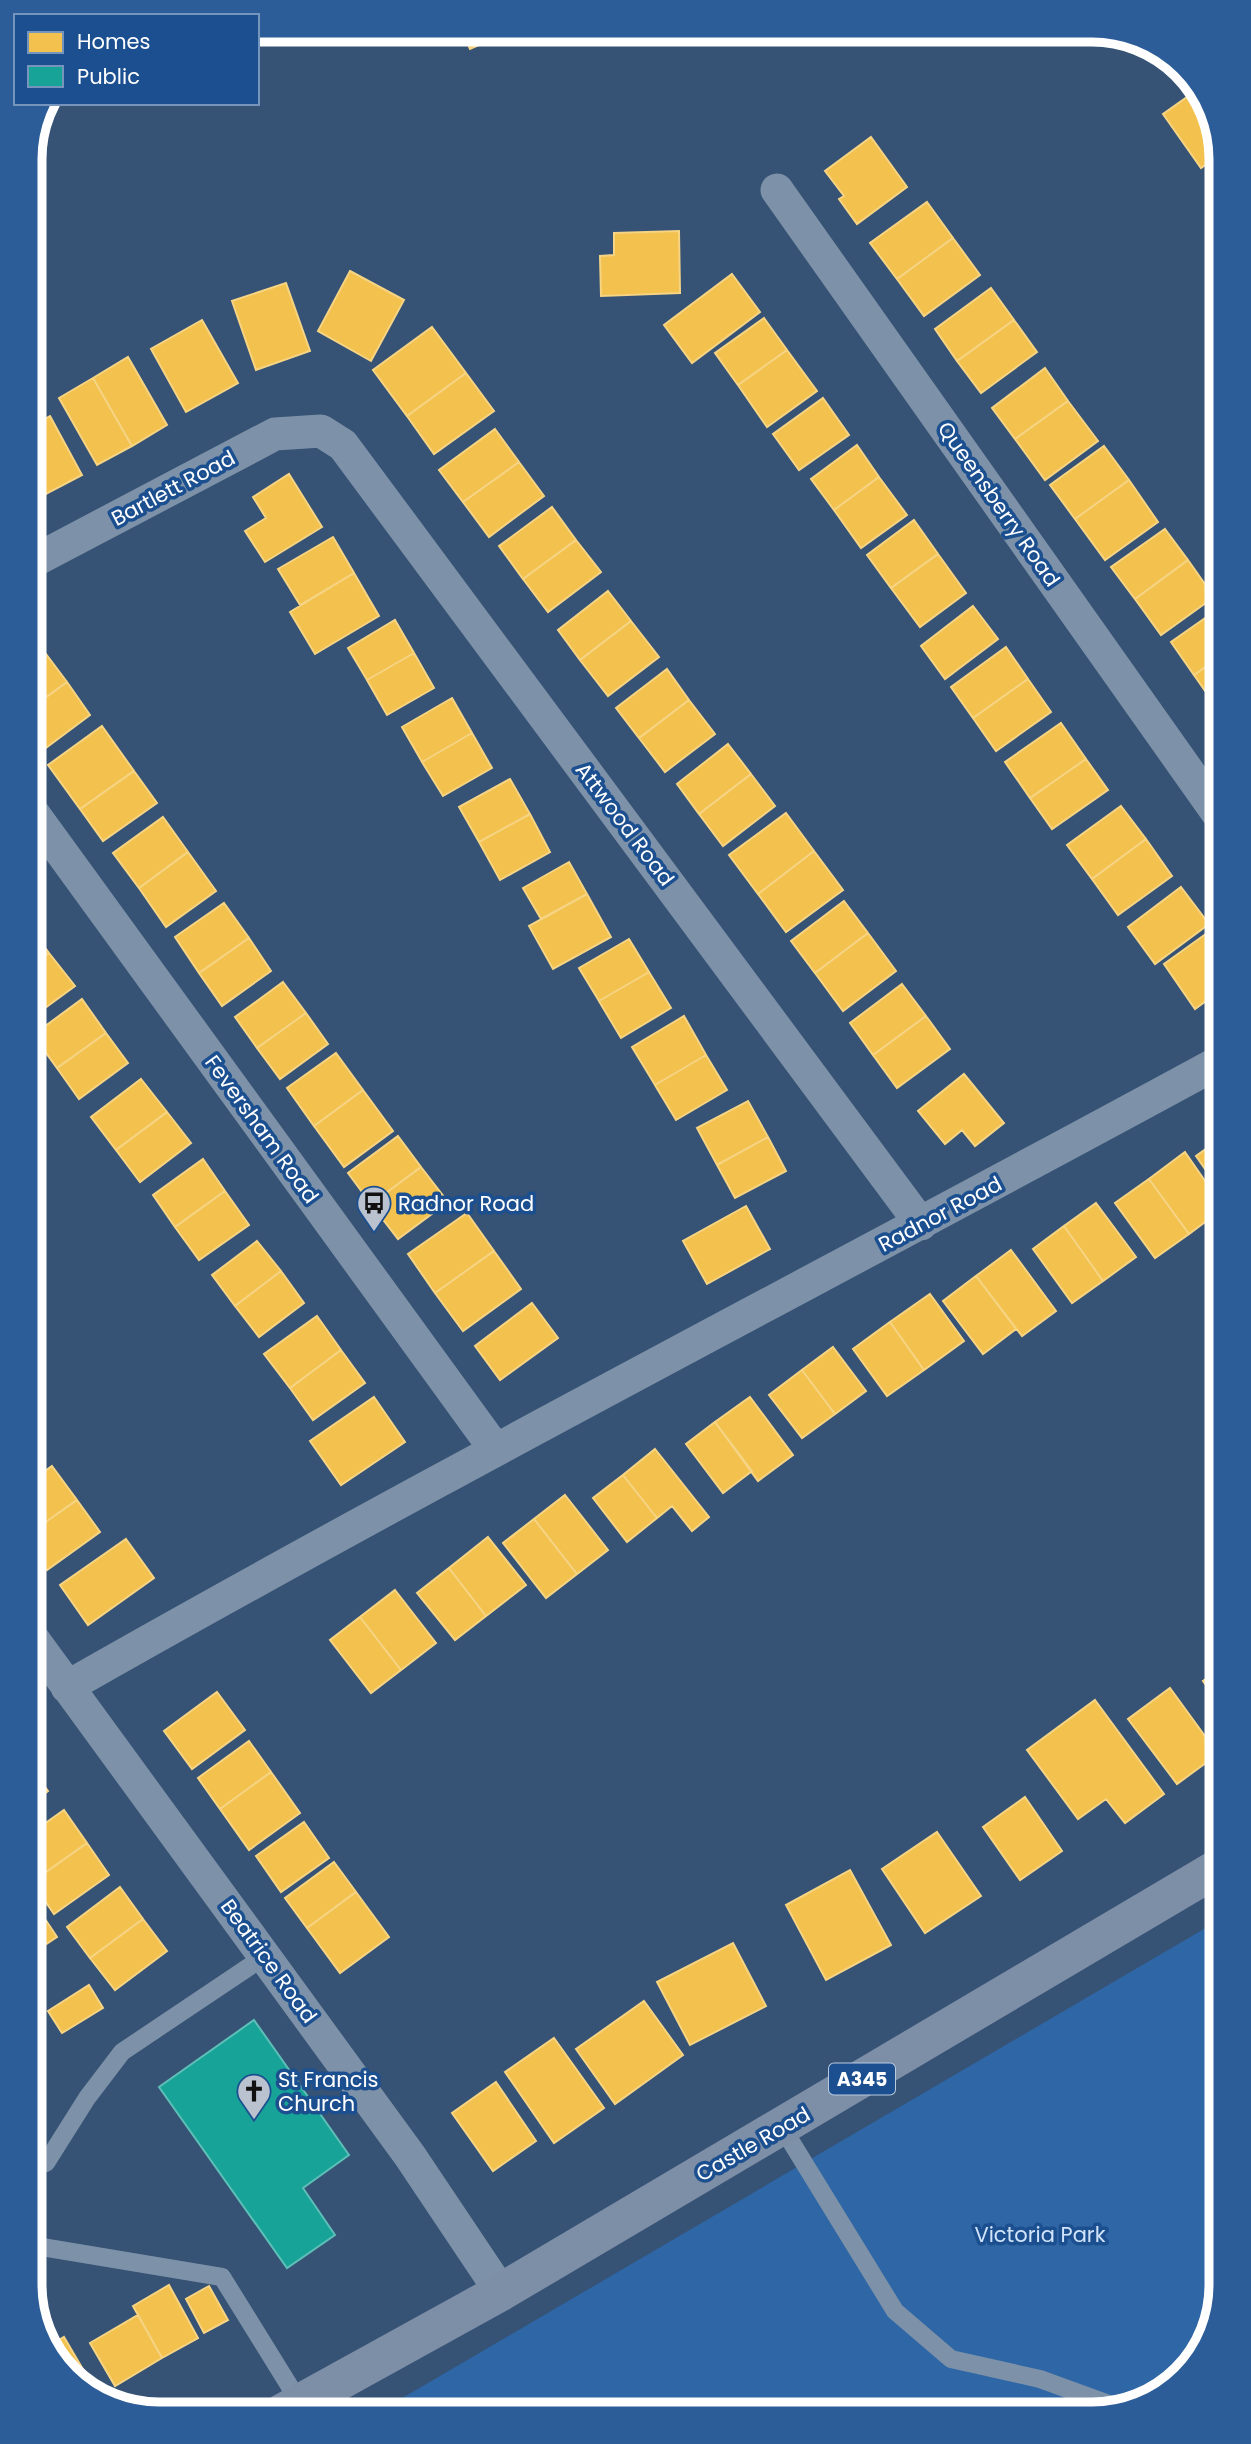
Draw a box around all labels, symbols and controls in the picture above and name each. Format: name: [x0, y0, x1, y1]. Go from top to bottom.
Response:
legend: [14, 14, 259, 105]
text: Homes: [77, 27, 151, 56]
text: Public: [77, 62, 140, 91]
street label: Queensberry Road: [931, 416, 1067, 592]
street label: Bartlett Road: [106, 443, 240, 533]
street label: Attwood Road: [569, 756, 681, 892]
street label: Feversham Road: [198, 1049, 326, 1209]
street label: Radnor Road: [873, 1169, 1007, 1259]
bus stop icon: Radnor Road: [355, 1184, 393, 1233]
place label: Radnor Road: [398, 1189, 534, 1218]
street label: Beatrice Road: [214, 1893, 324, 2029]
road number: A345: [829, 2064, 895, 2094]
place label: St Francis Church: [278, 2065, 379, 2118]
church icon: St Francis Church: [235, 2072, 273, 2121]
street label: Castle Road: [691, 2100, 815, 2188]
park label: Victoria Park: [975, 2220, 1106, 2249]

